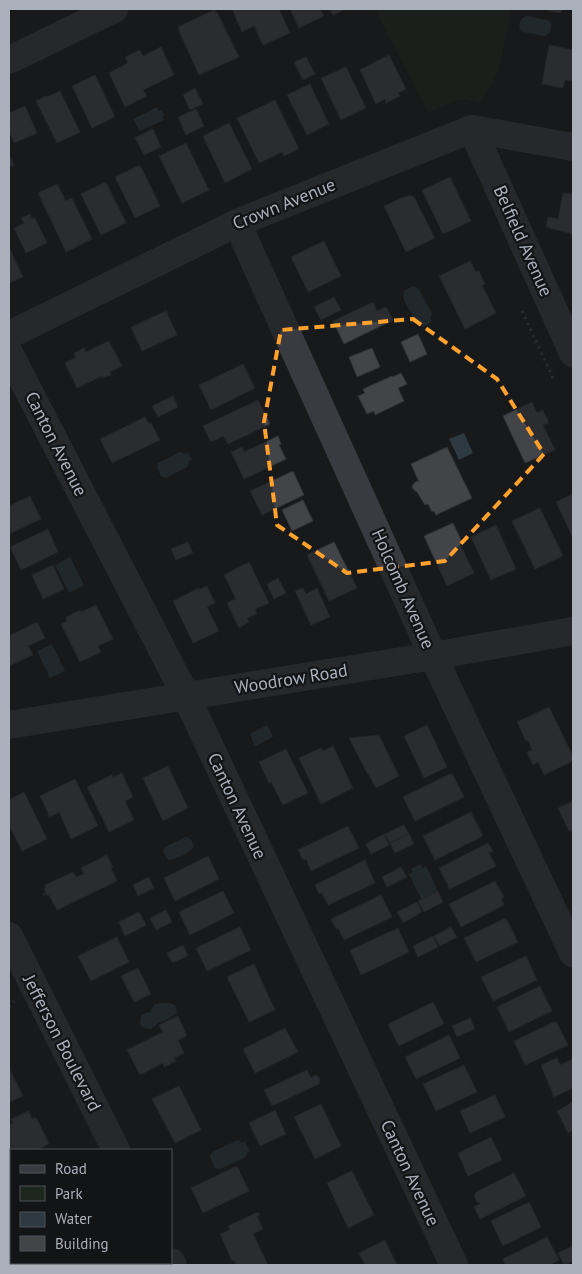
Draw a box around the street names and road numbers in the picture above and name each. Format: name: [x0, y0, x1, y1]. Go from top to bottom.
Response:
street label: Crown Avenue: [229, 172, 339, 235]
street label: Belfield Avenue: [489, 182, 558, 300]
street label: Canton Avenue: [20, 388, 93, 500]
street label: Holcomb Avenue: [367, 525, 440, 652]
street label: Woodrow Road: [233, 658, 349, 699]
street label: Canton Avenue: [203, 749, 272, 863]
street label: Jefferson Boulevard: [18, 970, 107, 1115]
street label: Canton Avenue: [376, 1116, 445, 1230]

